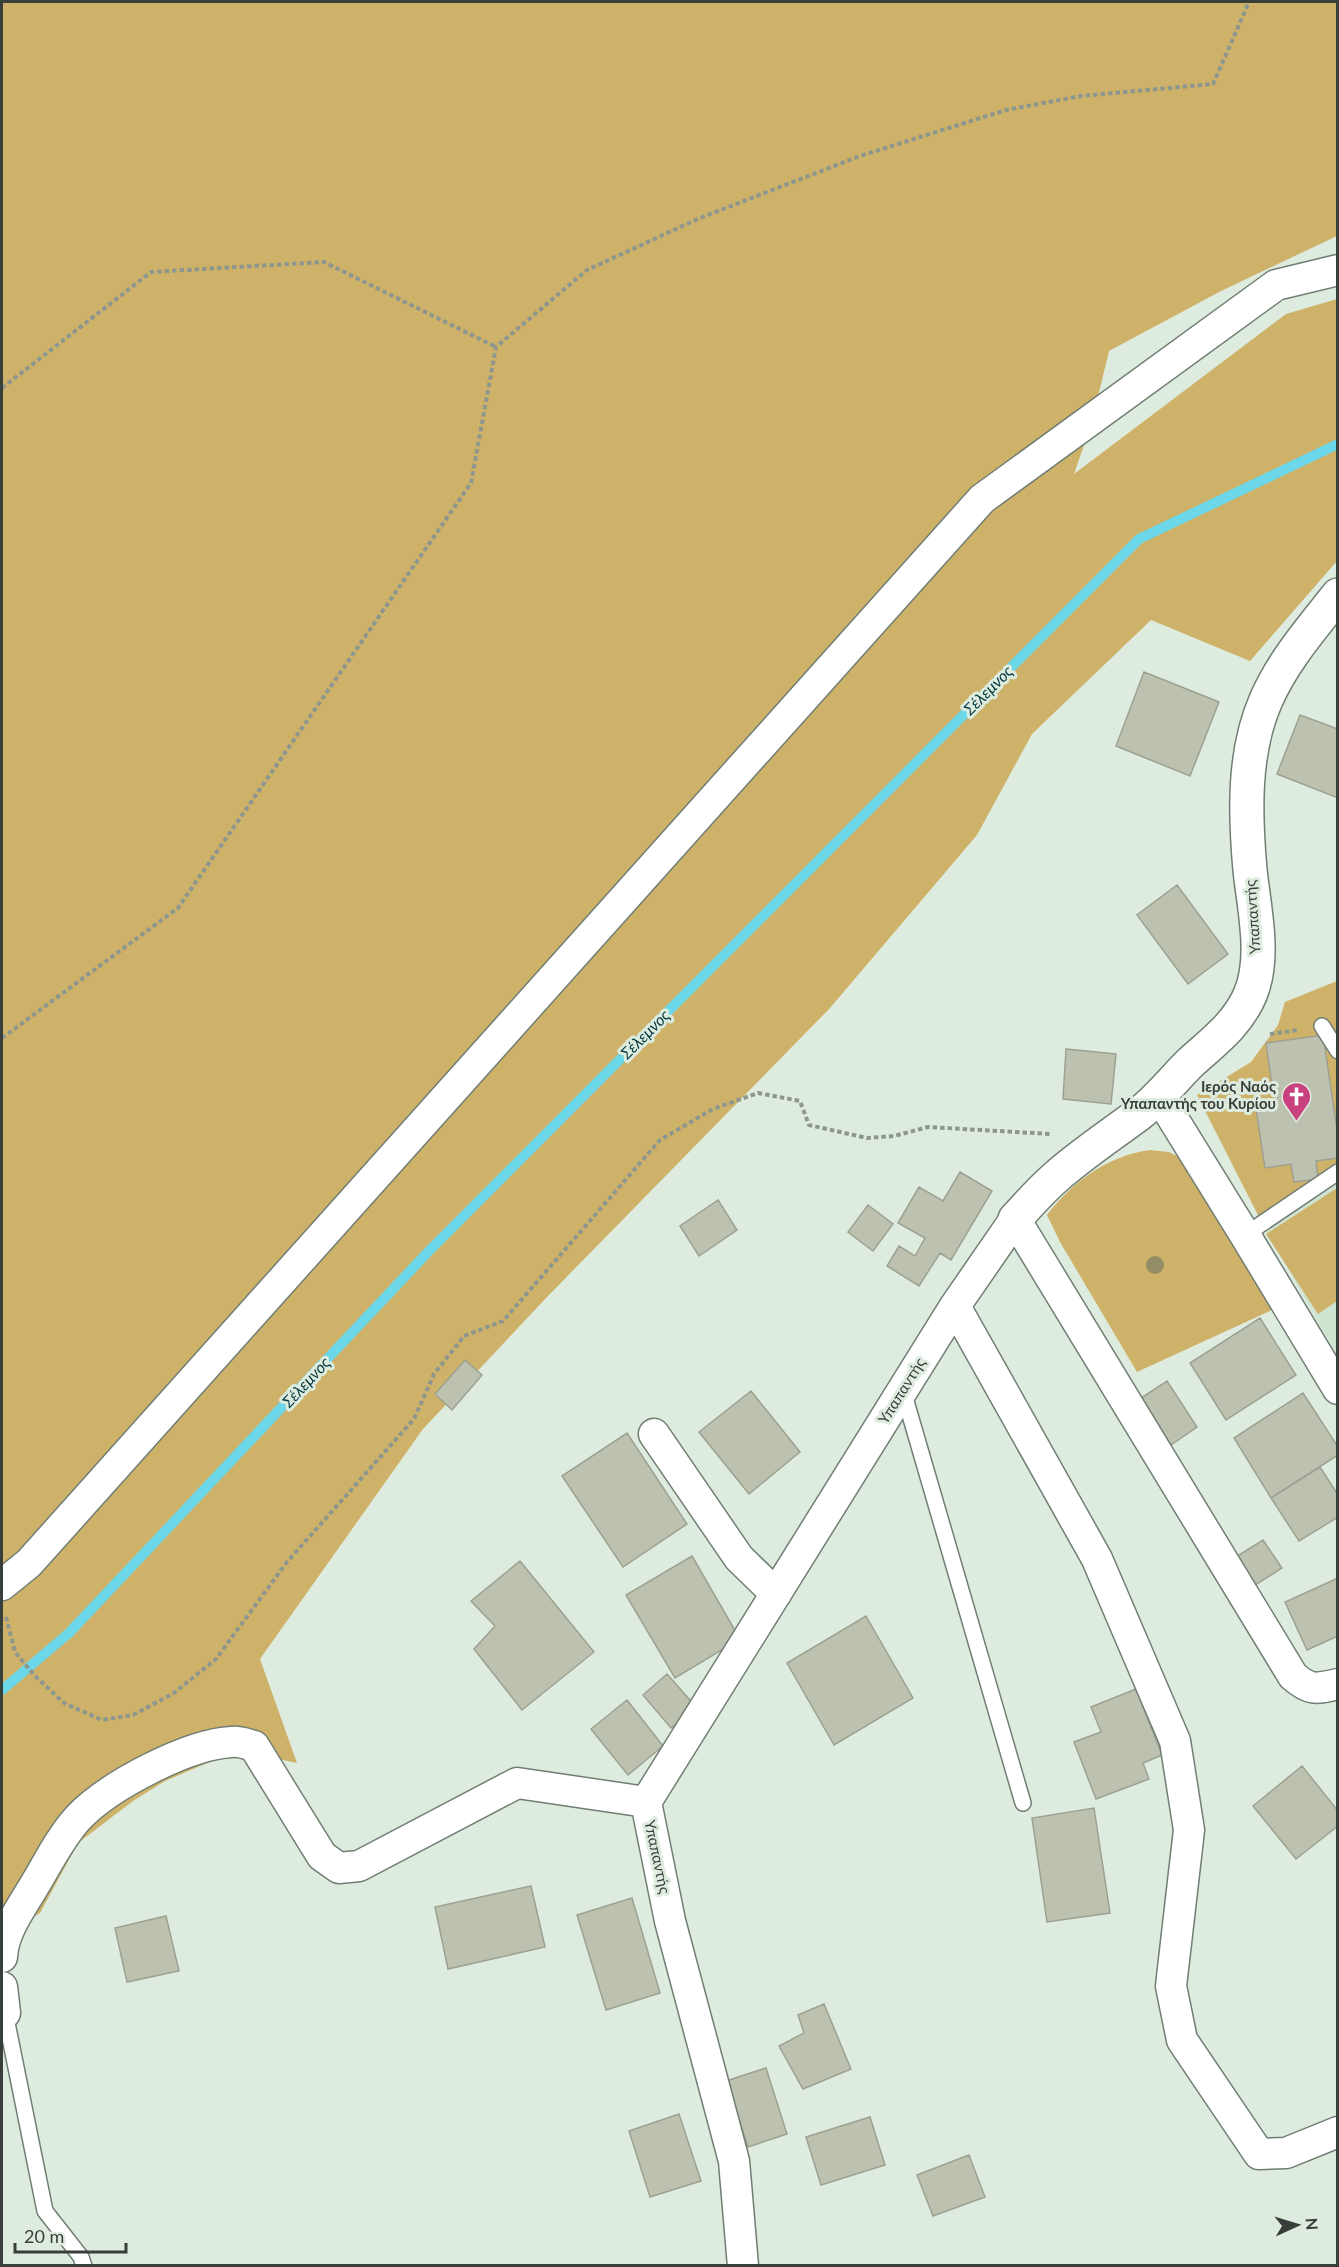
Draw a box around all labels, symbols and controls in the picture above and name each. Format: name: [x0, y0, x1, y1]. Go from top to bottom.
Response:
water label: Σέλεμνος: [959, 661, 1016, 719]
street label: Υπαπαντής: [1240, 879, 1264, 955]
water label: Σέλεμνος: [616, 1005, 673, 1063]
place label: Ιερός Ναός Υπαπαντής του Κυρίου: [1120, 1077, 1276, 1112]
church icon: Ιερός Ναός Υπαπαντής του Κυρίου: [1281, 1080, 1313, 1122]
water label: Σέλεμνος: [277, 1353, 334, 1411]
street label: Υπαπαντής: [874, 1354, 929, 1427]
street label: Υπαπαντής: [641, 1818, 675, 1895]
north arrow: [1267, 2195, 1327, 2255]
scale bar: [15, 2216, 126, 2254]
text: N: [1303, 2217, 1322, 2231]
text: 20 m: [24, 2225, 64, 2247]

